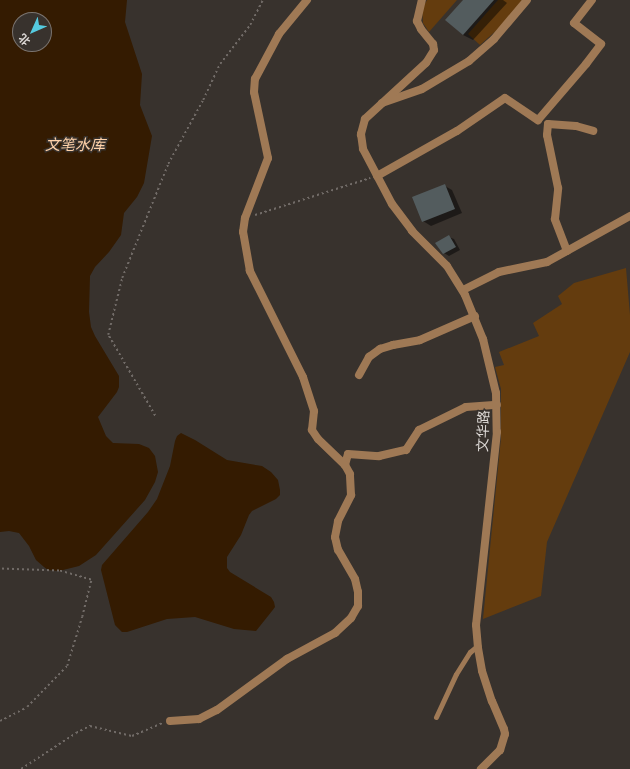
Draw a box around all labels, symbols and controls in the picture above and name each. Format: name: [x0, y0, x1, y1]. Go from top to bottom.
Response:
north arrow: [12, 12, 52, 52]
text: 北: [15, 30, 34, 49]
water label: 文笔水库: [45, 136, 105, 154]
street label: 文华路: [474, 410, 492, 452]

